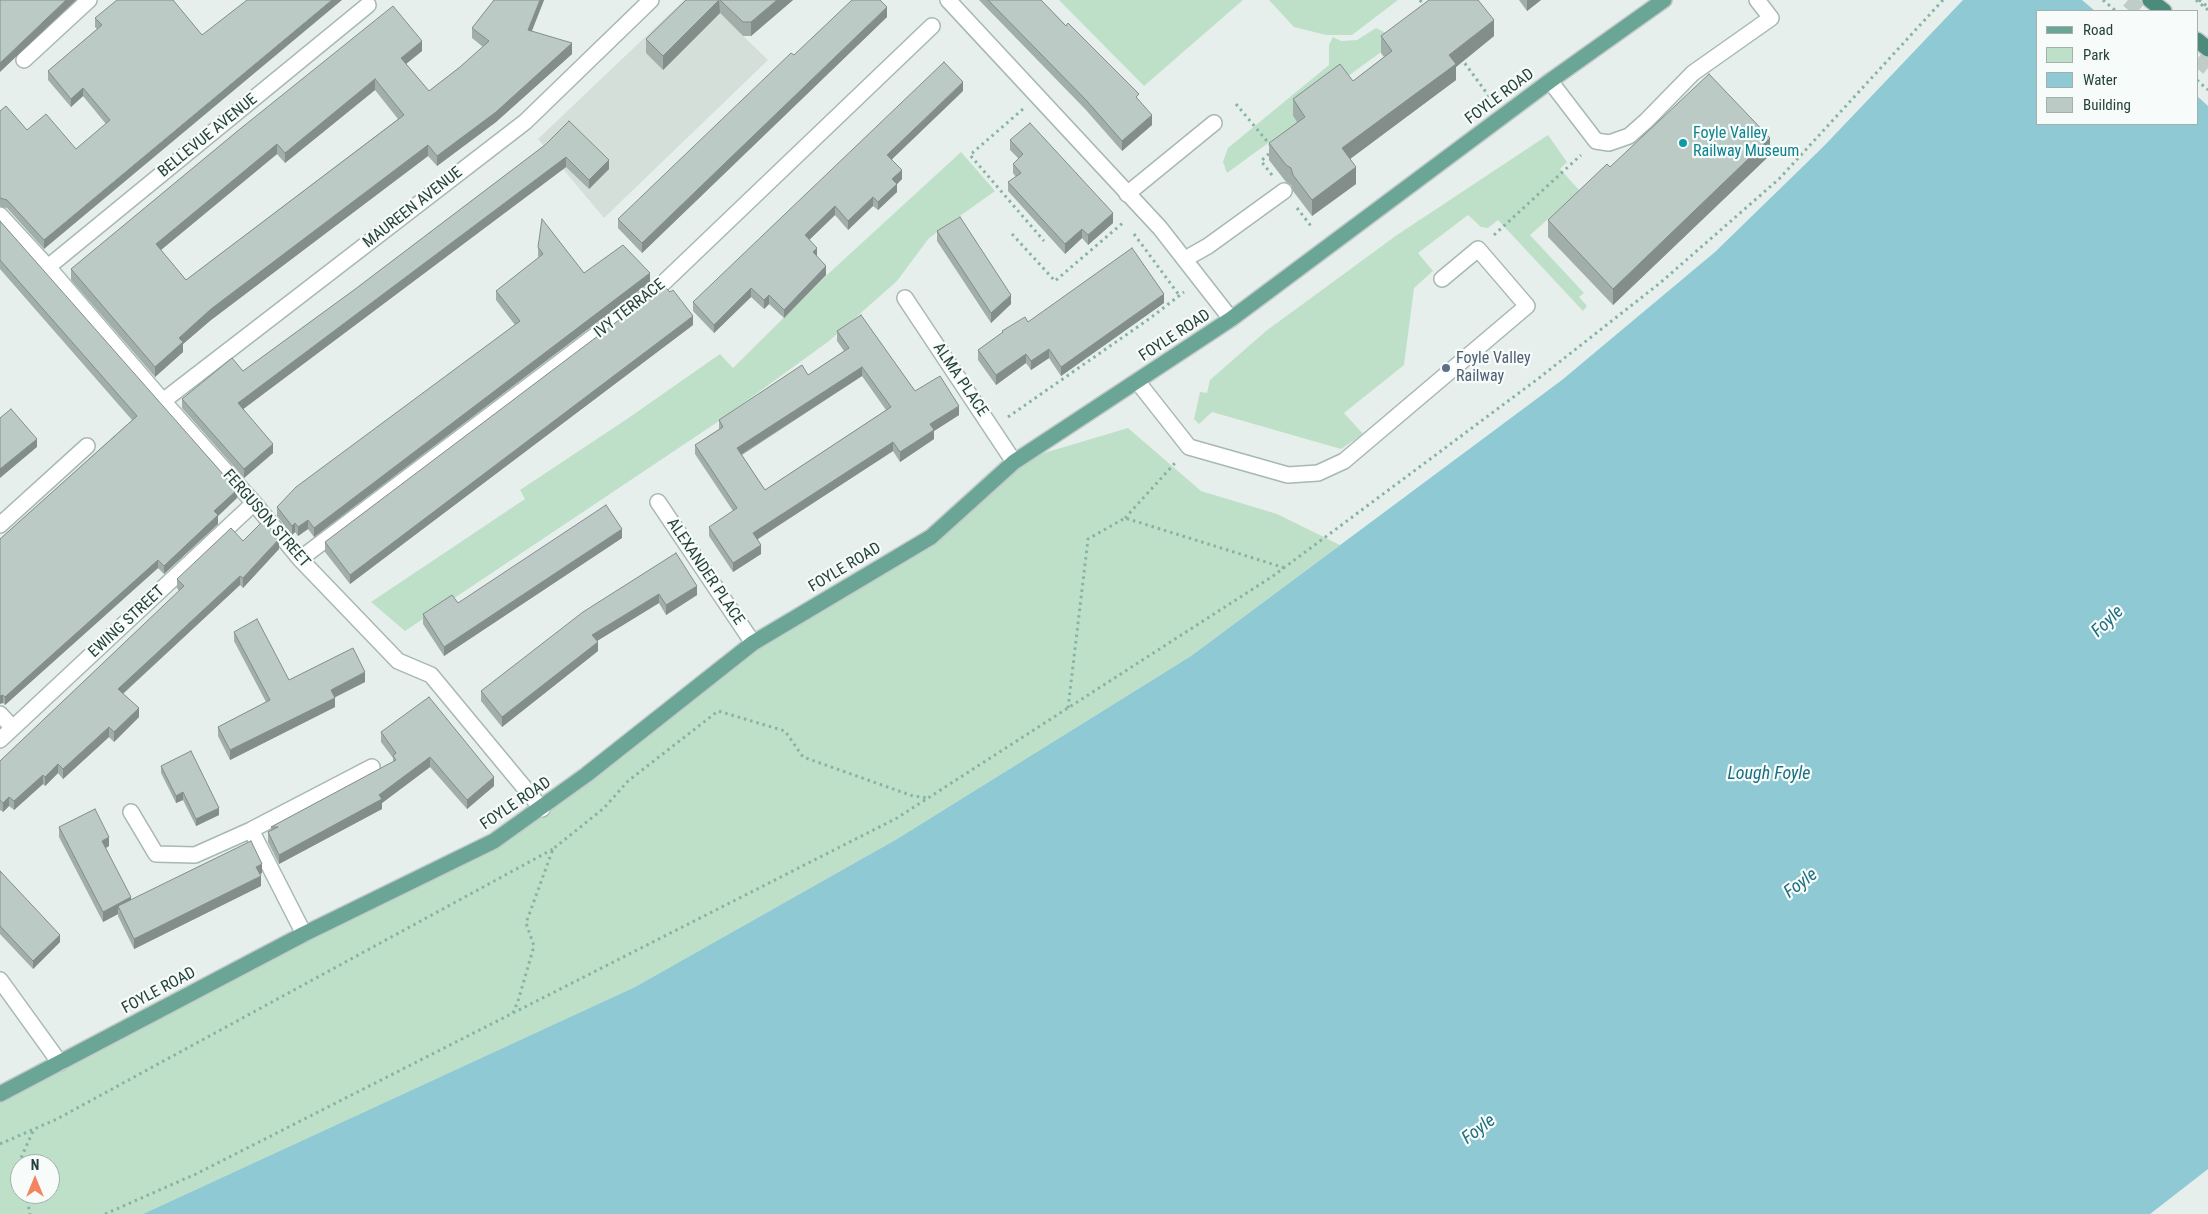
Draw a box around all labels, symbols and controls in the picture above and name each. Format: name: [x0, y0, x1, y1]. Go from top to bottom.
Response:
legend: [2036, 10, 2198, 125]
text: Road: [2083, 21, 2113, 39]
text: Park: [2083, 46, 2110, 64]
street label: FOYLE ROAD: [1462, 65, 1538, 129]
text: Water: [2083, 71, 2117, 89]
street label: BELLEVUE AVENUE: [155, 90, 261, 182]
text: Building: [2083, 96, 2131, 114]
place label: Foyle Valley Railway Museum: [1693, 124, 1799, 162]
marker: Foyle Valley Railway Museum: [1677, 137, 1689, 149]
street label: MAUREEN AVENUE: [360, 163, 466, 253]
street label: IVY TERRACE: [591, 275, 669, 343]
street label: FOYLE ROAD: [1136, 306, 1214, 366]
street label: ALMA PLACE: [928, 340, 992, 420]
place label: Foyle Valley Railway: [1456, 349, 1531, 387]
marker: Foyle Valley Railway: [1440, 362, 1452, 374]
street label: FERGUSON STREET: [218, 466, 314, 572]
street label: ALEXANDER PLACE: [662, 515, 748, 629]
street label: FOYLE ROAD: [805, 539, 885, 597]
street label: EWING STREET: [85, 582, 169, 662]
water label: Foyle: [2087, 602, 2129, 642]
water label: Lough Foyle: [1728, 763, 1810, 785]
street label: FOYLE ROAD: [477, 773, 555, 835]
water label: Foyle: [1780, 864, 1822, 904]
street label: FOYLE ROAD: [119, 964, 199, 1018]
water label: Foyle: [1458, 1110, 1500, 1150]
north arrow: [10, 1154, 60, 1204]
text: N: [31, 1157, 39, 1173]

